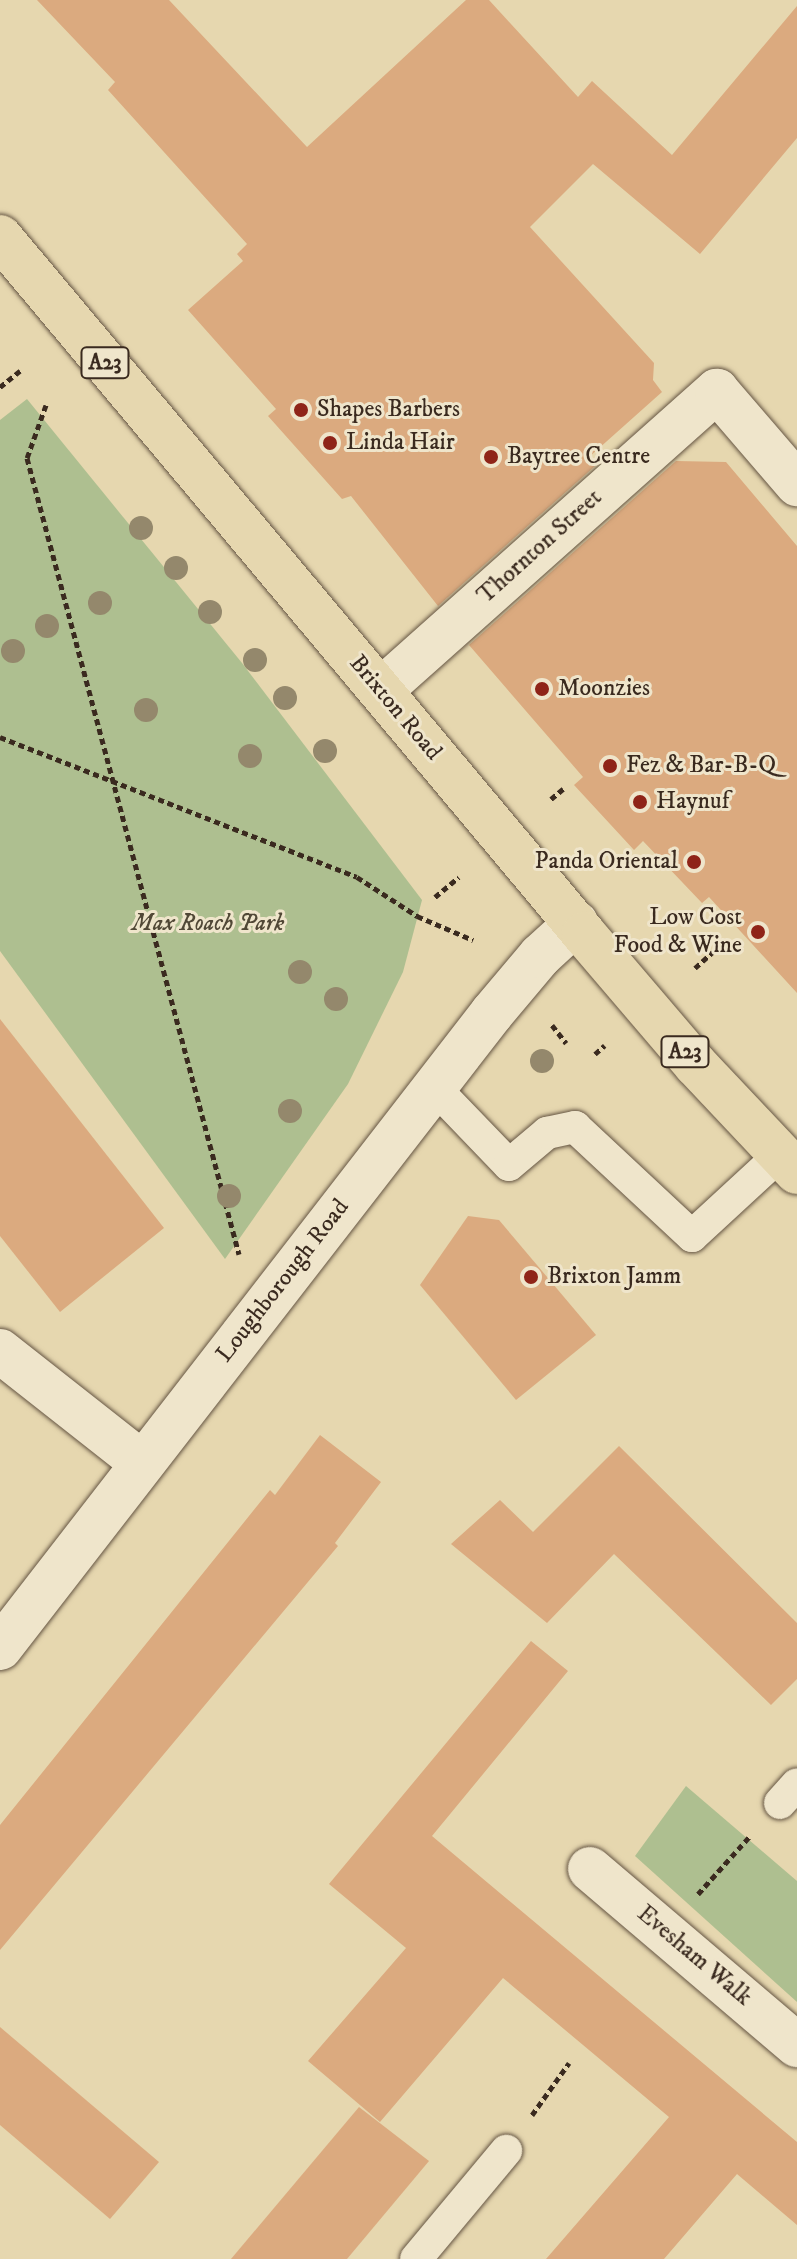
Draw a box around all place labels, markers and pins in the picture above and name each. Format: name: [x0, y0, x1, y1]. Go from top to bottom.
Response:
place label: Shapes Barbers: [317, 396, 460, 424]
marker: Shapes Barbers: [292, 401, 310, 419]
place label: Linda Hair: [346, 429, 455, 457]
marker: Linda Hair: [321, 434, 339, 452]
place label: Baytree Centre: [507, 443, 650, 471]
marker: Baytree Centre: [482, 448, 500, 466]
place label: Moonzies: [558, 675, 650, 703]
marker: Moonzies: [533, 680, 551, 698]
place label: Fez & Bar-B-Q: [626, 752, 776, 780]
marker: Fez & Bar-B-Q: [601, 757, 619, 775]
place label: Haynuf: [656, 788, 729, 816]
marker: Haynuf: [631, 793, 649, 811]
place label: Panda Oriental: [535, 848, 678, 876]
marker: Panda Oriental: [685, 853, 703, 871]
place label: Low Cost Food & Wine: [613, 904, 742, 960]
marker: Low Cost Food & Wine: [749, 923, 767, 941]
place label: Brixton Jamm: [547, 1263, 681, 1291]
marker: Brixton Jamm: [522, 1268, 540, 1286]

